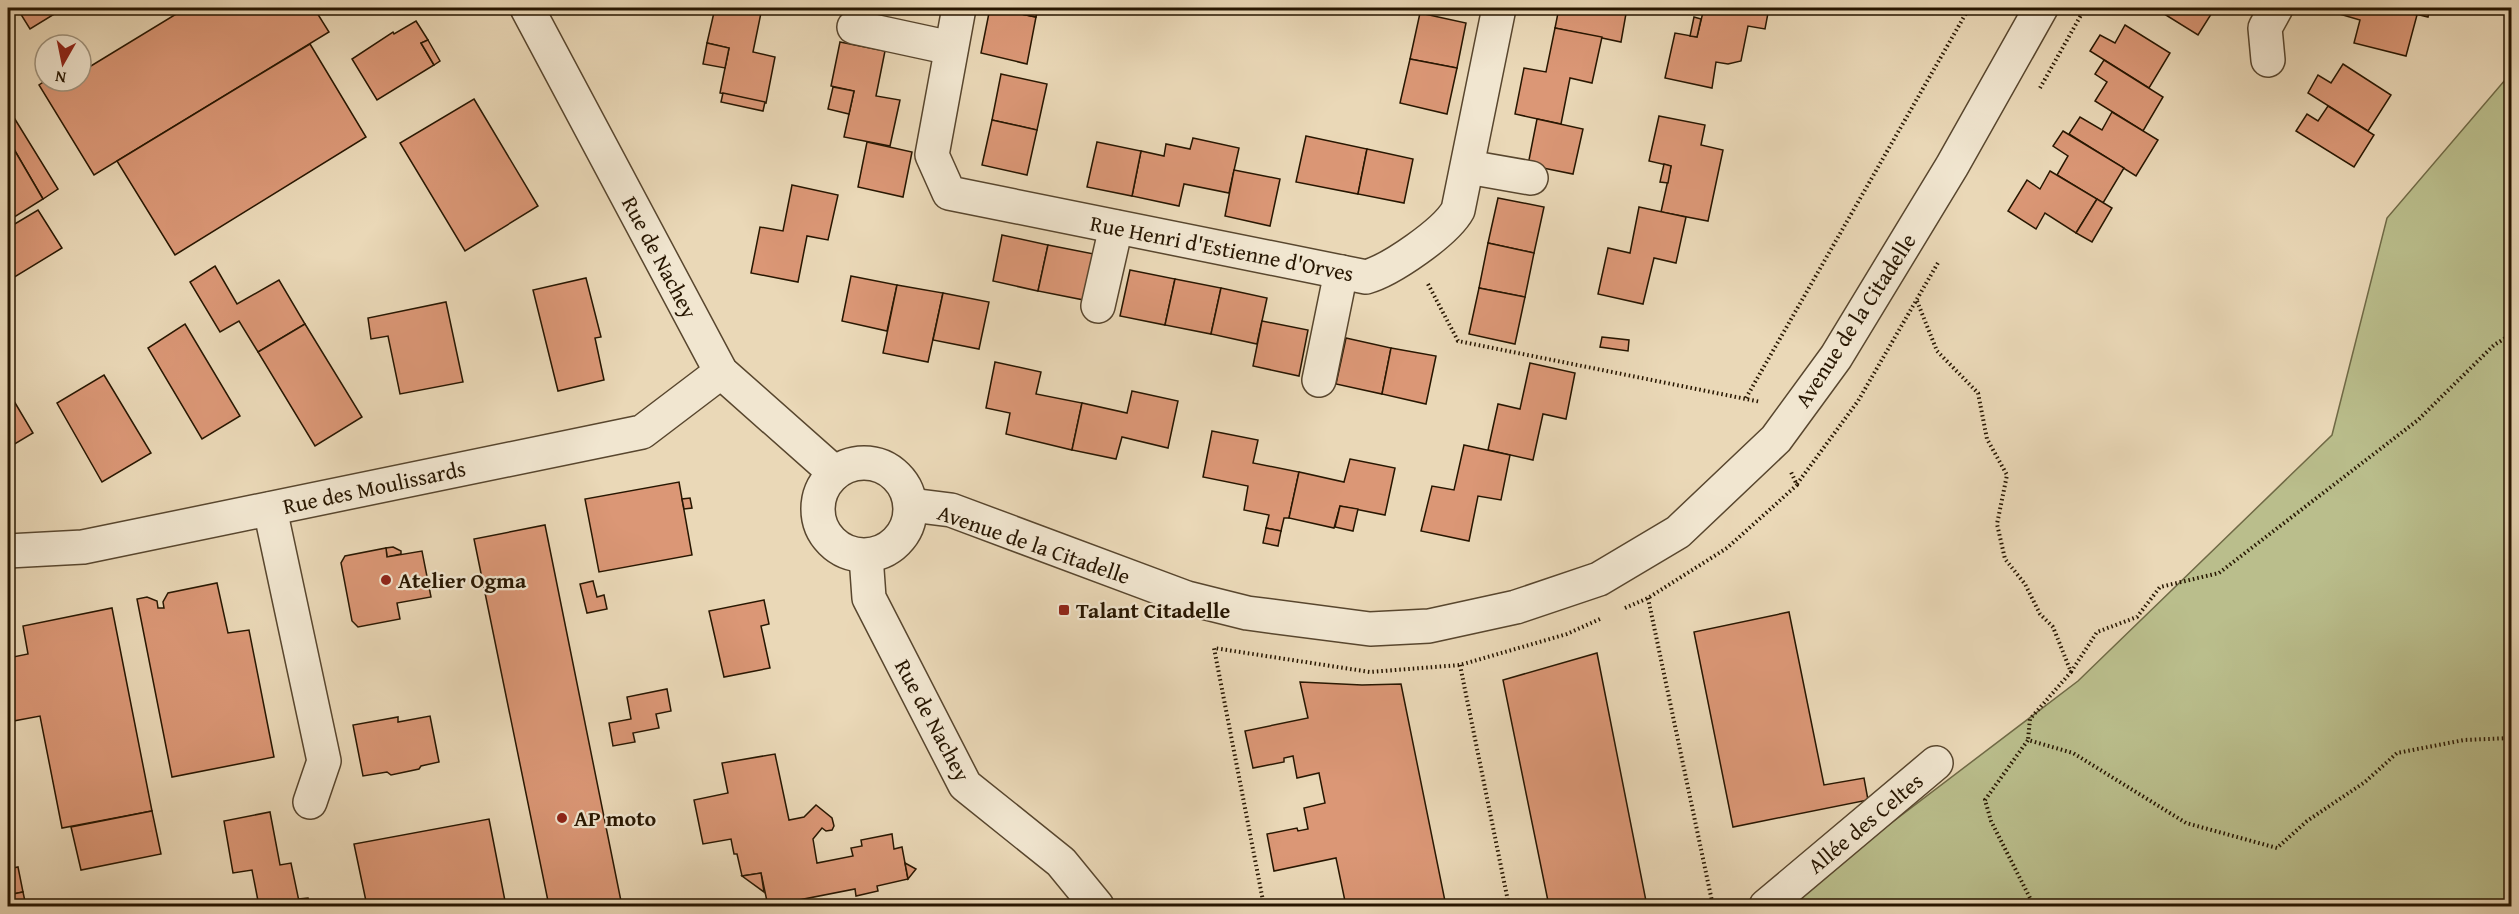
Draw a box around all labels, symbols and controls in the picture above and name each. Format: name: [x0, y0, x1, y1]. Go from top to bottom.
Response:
north arrow: [33, 33, 93, 93]
text: N: [53, 65, 68, 91]
street label: Rue de Nachey: [614, 190, 706, 324]
street label: Rue Henri d'Estienne d'Orves: [1087, 207, 1357, 289]
street label: Avenue de la Citadelle: [1787, 227, 1923, 413]
street label: Rue des Moulissards: [280, 452, 468, 522]
street label: Avenue de la Citadelle: [933, 496, 1135, 592]
place label: Atelier Ogma: [398, 564, 527, 596]
marker: Atelier Ogma: [379, 573, 393, 587]
place label: Talant Citadelle: [1076, 594, 1231, 626]
marker: Talant Citadelle: [1057, 603, 1071, 617]
street label: Rue de Nachey: [887, 653, 979, 787]
street label: Allée des Celtes: [1800, 765, 1930, 881]
place label: AP moto: [574, 802, 657, 834]
marker: AP moto: [555, 811, 569, 825]

